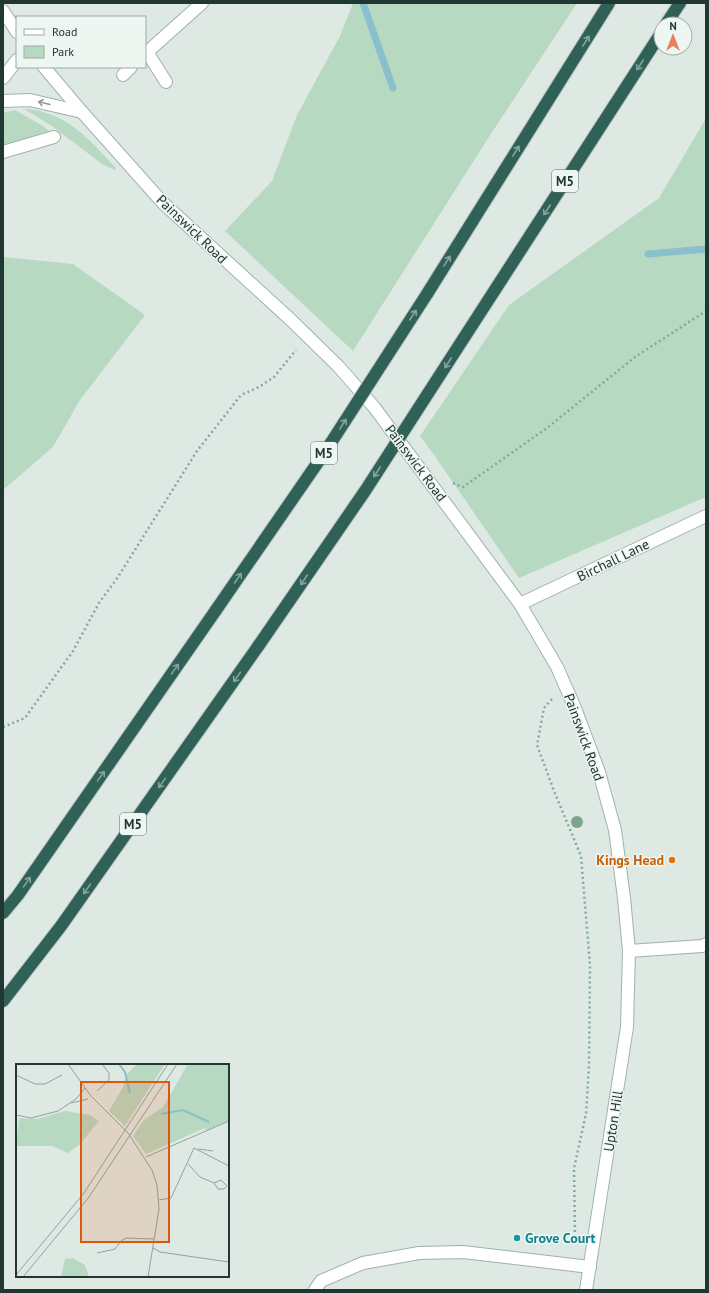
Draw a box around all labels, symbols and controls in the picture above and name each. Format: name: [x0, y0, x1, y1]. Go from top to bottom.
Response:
legend: [16, 16, 146, 68]
north arrow: [653, 16, 693, 56]
text: N: [669, 19, 677, 33]
text: Road: [52, 24, 77, 39]
one-way arrow: [581, 35, 590, 46]
text: Park: [52, 44, 74, 59]
one-way arrow: [636, 59, 644, 70]
one-way arrow: [37, 99, 50, 106]
one-way arrow: [513, 145, 521, 157]
road number: M5: [552, 170, 578, 192]
street label: Painswick Road: [153, 191, 231, 267]
one-way arrow: [543, 204, 551, 215]
one-way arrow: [444, 255, 452, 267]
one-way arrow: [409, 310, 417, 321]
one-way arrow: [444, 357, 452, 368]
one-way arrow: [339, 418, 347, 430]
street label: Painswick Road: [381, 421, 451, 505]
road number: M5: [311, 442, 337, 464]
one-way arrow: [373, 466, 381, 477]
street label: Birchall Lane: [574, 535, 652, 585]
one-way arrow: [235, 572, 243, 584]
one-way arrow: [300, 574, 308, 585]
one-way arrow: [171, 664, 179, 675]
one-way arrow: [233, 671, 241, 682]
street label: Painswick Road: [560, 691, 608, 783]
one-way arrow: [97, 770, 105, 781]
one-way arrow: [158, 777, 166, 788]
road number: M5: [120, 813, 146, 835]
place label: Kings Head: [596, 851, 664, 869]
marker: Kings Head: [667, 855, 677, 865]
one-way arrow: [23, 877, 31, 888]
one-way arrow: [83, 884, 91, 895]
inset map: [16, 1064, 229, 1277]
street label: Upton Hill: [599, 1089, 627, 1153]
place label: Grove Court: [525, 1229, 596, 1247]
marker: Grove Court: [512, 1233, 522, 1243]

